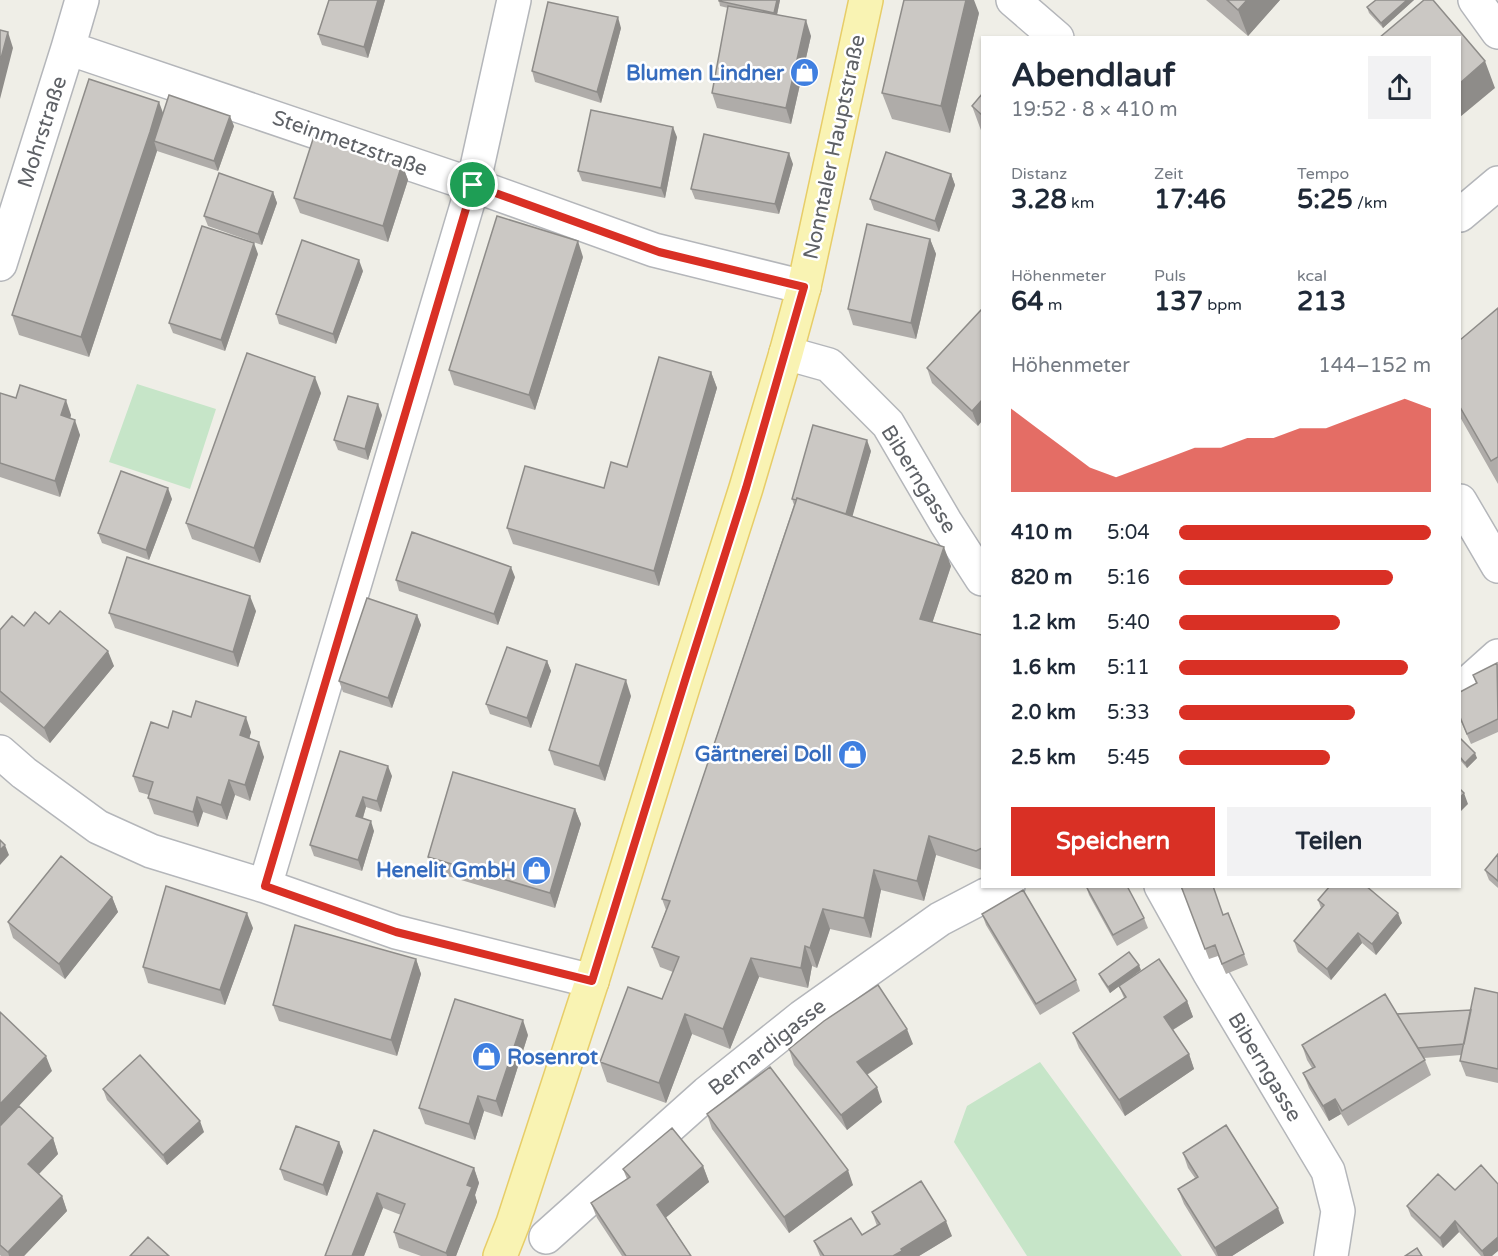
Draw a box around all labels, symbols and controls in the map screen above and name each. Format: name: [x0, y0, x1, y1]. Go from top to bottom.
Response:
street label: Nonntaler Hauptstraße: [798, 32, 871, 262]
text: Abendlauf: [1011, 56, 1175, 95]
button: share: [1368, 56, 1431, 119]
shop icon: Blumen Lindner: [789, 57, 821, 89]
place label: Blumen Lindner: [626, 61, 785, 86]
street label: Mohrstraße: [13, 73, 72, 191]
text: 19:52 · 8 × 410 m: [1011, 98, 1178, 122]
street label: Steinmetzstraße: [269, 105, 431, 182]
pin: [447, 159, 498, 210]
text: Distanz: [1011, 164, 1067, 184]
text: Zeit: [1154, 164, 1183, 184]
text: Tempo: [1297, 164, 1349, 184]
icon: arrive: [456, 168, 489, 201]
text: 3.28: [1011, 184, 1067, 215]
text: 17:46: [1154, 184, 1226, 215]
text: 5:25: [1297, 184, 1353, 215]
text: km: [1067, 193, 1094, 213]
text: /km: [1353, 193, 1387, 213]
text: Höhenmeter: [1011, 266, 1106, 286]
text: Puls: [1154, 266, 1186, 286]
text: kcal: [1297, 266, 1327, 286]
text: 64: [1011, 286, 1044, 317]
text: 137: [1154, 286, 1203, 317]
text: 213: [1297, 286, 1346, 317]
text: m: [1044, 295, 1063, 315]
text: bpm: [1203, 295, 1242, 315]
text: Höhenmeter: [1011, 354, 1130, 378]
text: 144–152 m: [1318, 354, 1431, 378]
street label: Biberngasse: [875, 421, 962, 538]
text: 410 m: [1011, 521, 1072, 545]
text: 5:04: [1107, 521, 1150, 545]
text: 820 m: [1011, 566, 1072, 590]
text: 5:16: [1107, 566, 1150, 590]
text: 1.2 km: [1011, 611, 1076, 635]
text: 5:40: [1107, 611, 1150, 635]
text: 1.6 km: [1011, 656, 1076, 680]
text: 5:11: [1107, 656, 1150, 680]
text: 2.0 km: [1011, 701, 1076, 725]
text: 5:33: [1107, 701, 1150, 725]
shop icon: Gärtnerei Doll: [837, 738, 869, 770]
place label: Gärtnerei Doll: [695, 742, 832, 767]
text: 2.5 km: [1011, 746, 1076, 770]
text: 5:45: [1107, 746, 1150, 770]
button: Speichern: [1011, 807, 1215, 876]
button: Teilen: [1227, 807, 1431, 876]
shop icon: Henelit GmbH: [521, 854, 553, 886]
place label: Henelit GmbH: [376, 858, 516, 883]
street label: Bernardigasse: [704, 994, 831, 1101]
street label: Biberngasse: [1222, 1008, 1307, 1126]
shop icon: Rosenrot: [470, 1041, 502, 1073]
place label: Rosenrot: [507, 1045, 598, 1070]

